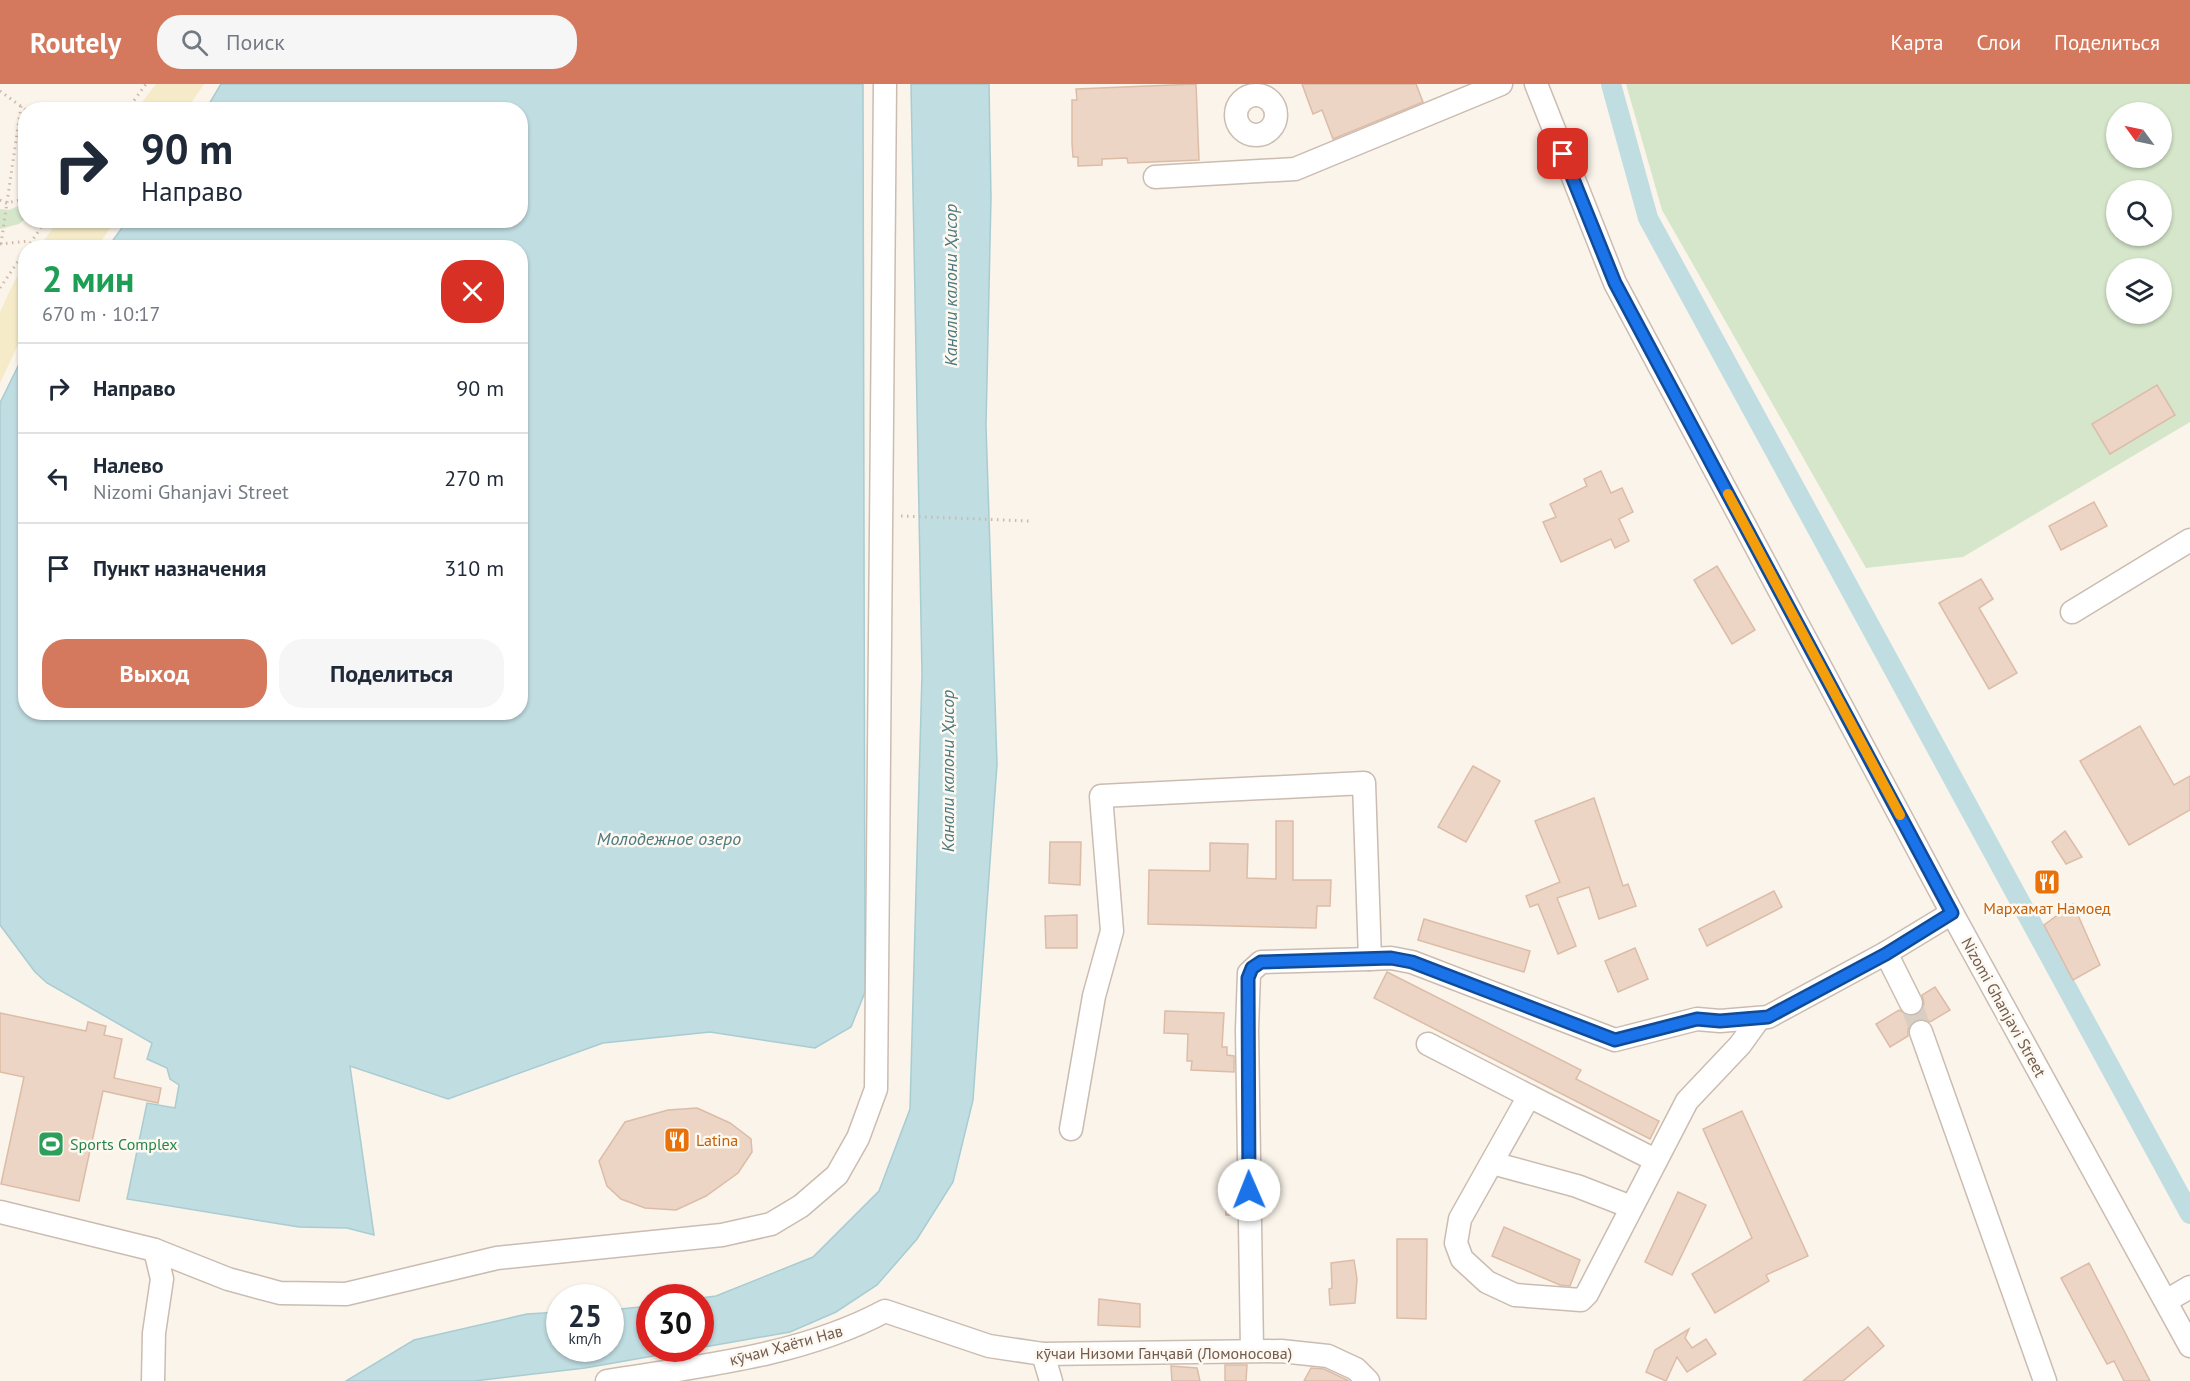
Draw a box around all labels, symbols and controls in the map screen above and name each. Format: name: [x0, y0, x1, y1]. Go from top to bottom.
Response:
search box: [157, 15, 577, 69]
text: Routely: [30, 24, 121, 61]
icon: search: [178, 26, 211, 59]
text: Поиск: [226, 28, 285, 56]
text: Карта: [1890, 29, 1943, 56]
text: Слои: [1976, 29, 2021, 56]
text: Поделиться: [2054, 29, 2160, 56]
north arrow: [2106, 102, 2172, 168]
map controls: [2106, 102, 2172, 324]
text: 90 m: [141, 121, 233, 176]
icon: right: [42, 126, 120, 204]
pin: [1537, 128, 1588, 179]
icon: arrive: [1546, 137, 1579, 170]
text: Направо: [141, 174, 243, 208]
button: search: [2106, 180, 2172, 246]
water label: Канали калони Ҳисор: [939, 204, 962, 366]
text: 2 мин: [42, 255, 134, 302]
button: layers: [2106, 258, 2172, 324]
button: close: [441, 260, 504, 323]
text: 670 m · 10:17: [42, 301, 160, 327]
icon: right: [42, 372, 75, 405]
text: Направо: [93, 374, 176, 402]
text: 90 m: [456, 374, 504, 402]
text: Налево: [93, 451, 164, 479]
icon: left: [42, 462, 75, 495]
text: 270 m: [444, 464, 504, 492]
text: Nizomi Ghanjavi Street: [93, 479, 289, 505]
icon: arrive: [42, 552, 75, 585]
text: Пункт назначения: [93, 554, 266, 582]
text: 310 m: [444, 554, 504, 582]
button: Выход: [42, 639, 267, 708]
button: Поделиться: [279, 639, 504, 708]
water label: Канали калони Ҳисор: [936, 690, 959, 852]
water label: Молодежное озеро: [597, 827, 741, 850]
restaurant icon: Мархамат Намоед: [2032, 867, 2062, 897]
place label: Мархамат Намоед: [1983, 898, 2111, 918]
street label: Nizomi Ghanjavi Street: [1957, 934, 2051, 1081]
restaurant icon: Latina: [662, 1125, 692, 1155]
sports icon: Sports Complex: [36, 1129, 66, 1159]
place label: Latina: [696, 1130, 738, 1150]
place label: Sports Complex: [70, 1134, 178, 1154]
position arrow: [1217, 1158, 1281, 1222]
speed limit sign: 30: [636, 1284, 714, 1362]
text: 25: [568, 1296, 602, 1335]
street label: кӯчаи Ҳаёти Нав: [727, 1320, 845, 1370]
text: km/h: [569, 1329, 601, 1348]
street label: кӯчаи Низоми Ганҷавӣ (Ломоносова): [1036, 1343, 1292, 1363]

